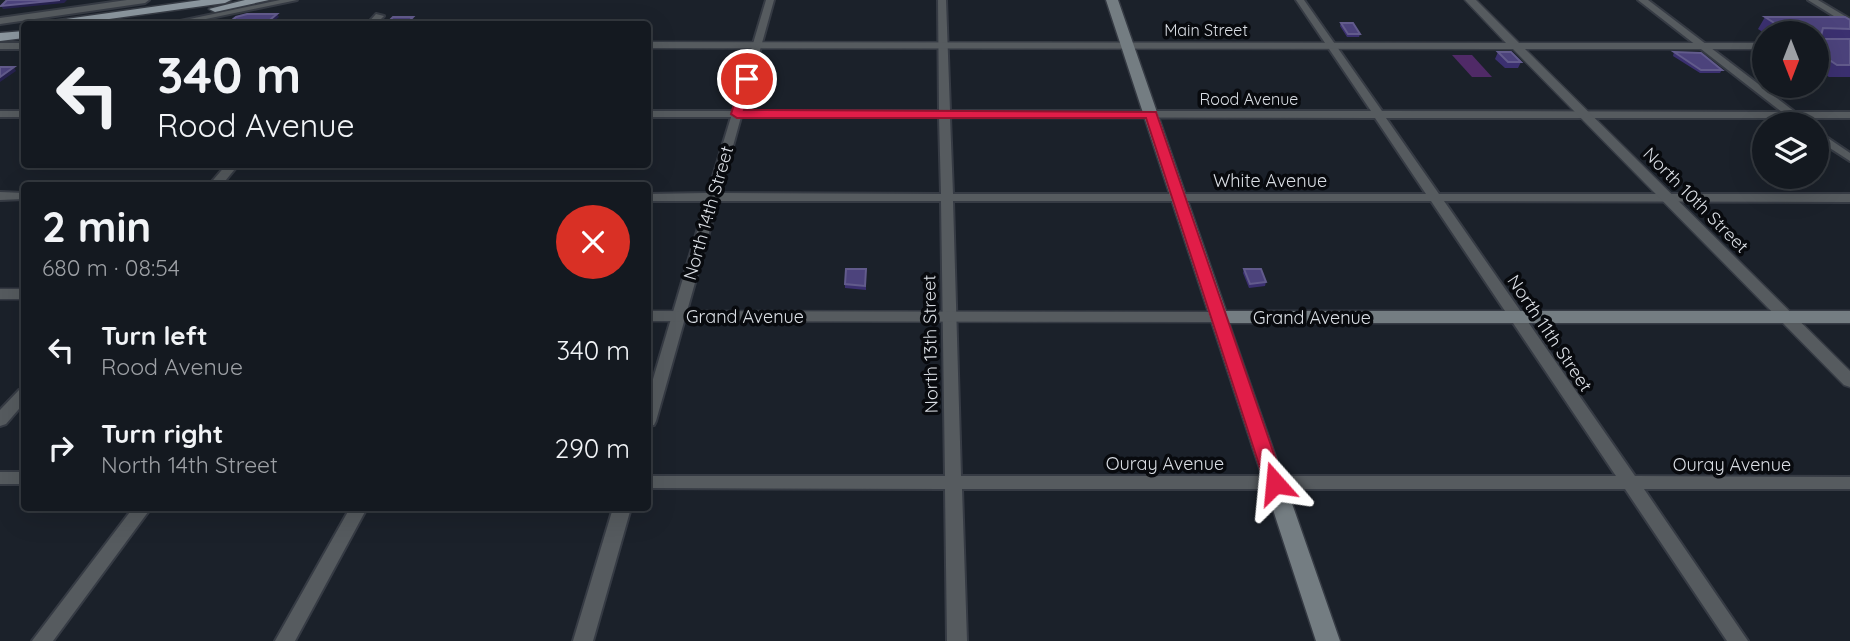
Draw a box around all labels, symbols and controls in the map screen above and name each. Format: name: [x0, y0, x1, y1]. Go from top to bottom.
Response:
street label: Main Street: [1164, 20, 1248, 40]
north arrow: [1752, 21, 1829, 98]
map controls: [1752, 21, 1829, 189]
text: 340 m: [157, 44, 301, 105]
icon: left: [42, 49, 133, 140]
pin: [717, 49, 777, 109]
icon: arrive: [728, 60, 766, 98]
street label: Rood Avenue: [1200, 89, 1298, 109]
text: Rood Avenue: [157, 105, 355, 145]
button: layers: [1752, 112, 1829, 189]
street label: North 10th Street: [1638, 142, 1754, 258]
street label: North 14th Street: [678, 143, 738, 283]
street label: White Avenue: [1213, 169, 1327, 192]
text: 2 min: [42, 200, 151, 253]
button: close: [556, 205, 630, 279]
text: 680 m · 08:54: [42, 253, 180, 282]
street label: North 11th Street: [1502, 270, 1598, 396]
street label: North 13th Street: [917, 274, 943, 414]
street label: Grand Avenue: [686, 305, 804, 328]
street label: Grand Avenue: [1253, 306, 1371, 329]
text: Turn left: [101, 319, 208, 352]
icon: left: [42, 331, 80, 369]
text: 340 m: [556, 334, 630, 367]
text: Rood Avenue: [101, 352, 243, 381]
text: Turn right: [101, 417, 223, 450]
icon: right: [42, 429, 80, 467]
text: 290 m: [555, 432, 630, 465]
position arrow: [1238, 446, 1312, 520]
text: North 14th Street: [101, 450, 278, 479]
street label: Ouray Avenue: [1106, 452, 1224, 475]
street label: Ouray Avenue: [1673, 453, 1791, 476]

